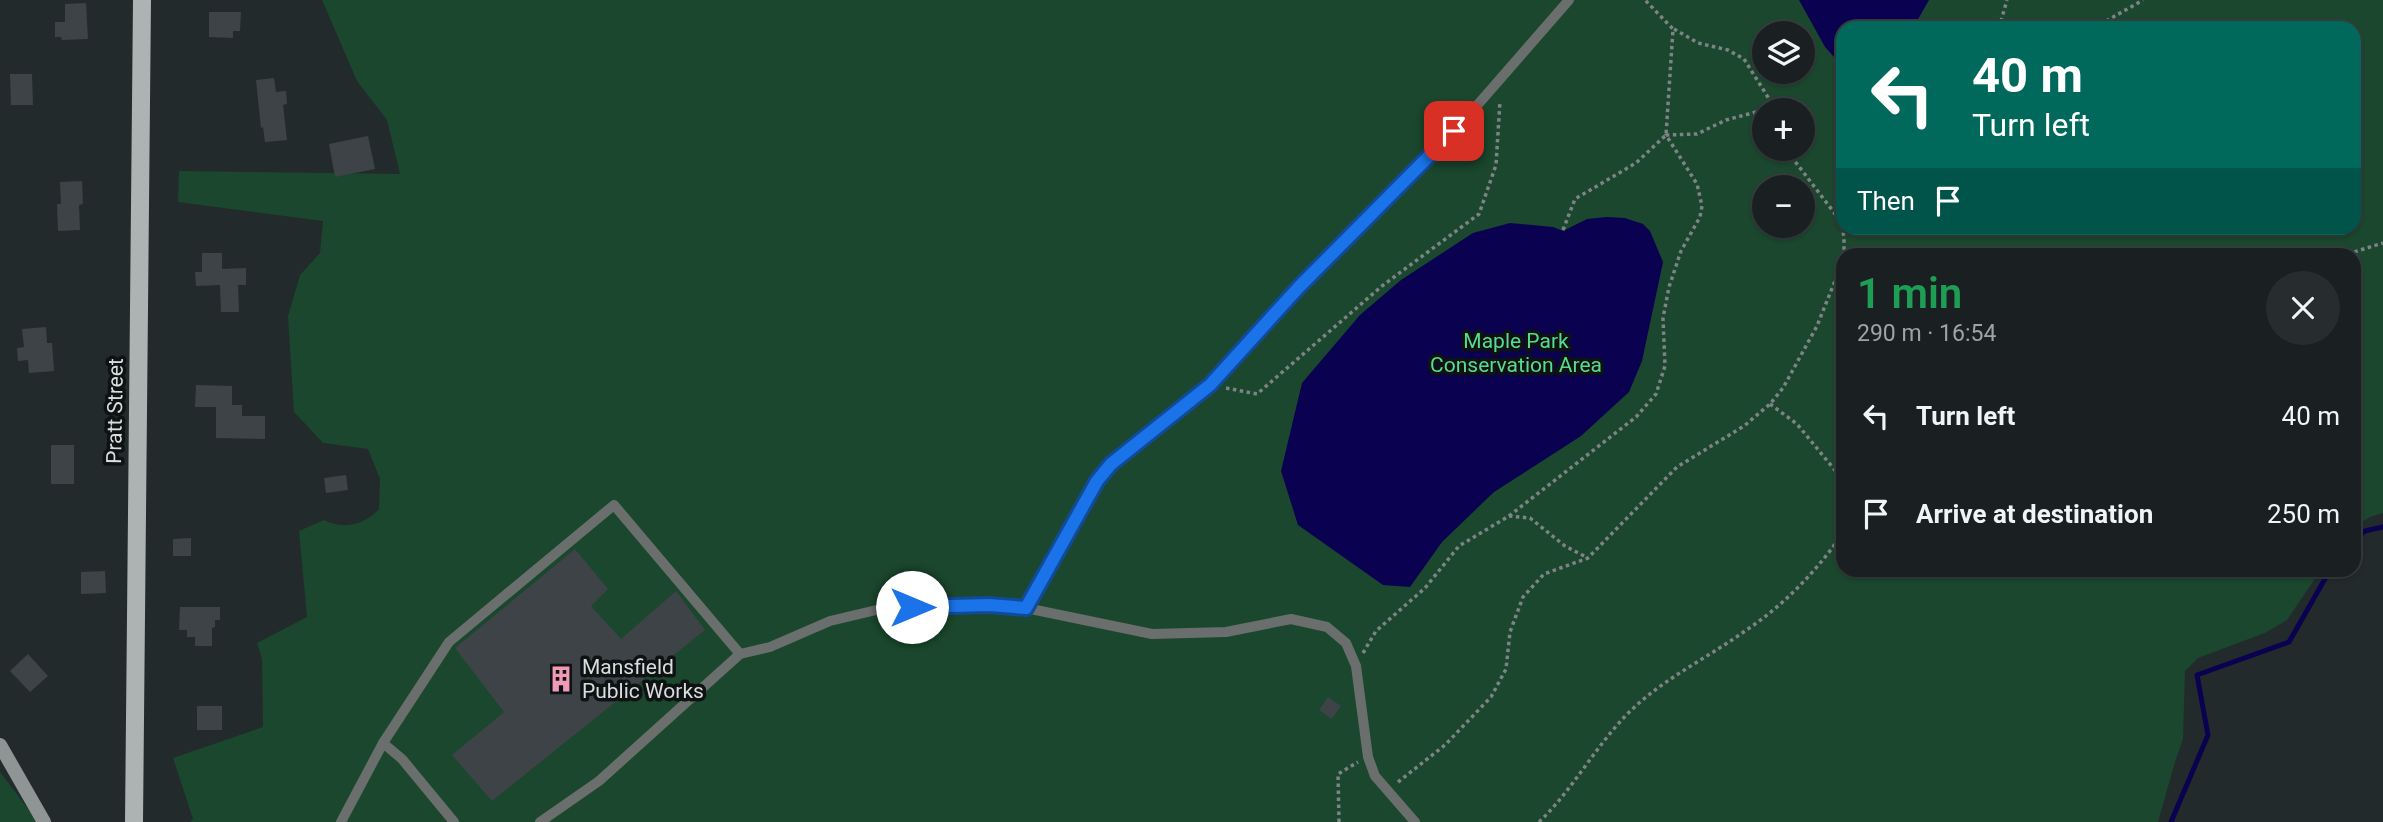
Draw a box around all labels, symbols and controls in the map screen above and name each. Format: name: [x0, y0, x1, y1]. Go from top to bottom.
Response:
map controls: [1752, 21, 1815, 238]
button: layers: [1752, 21, 1815, 84]
text: 40 m: [1972, 47, 2083, 104]
icon: left: [1857, 49, 1948, 140]
button: +: [1752, 98, 1815, 161]
pin: [1424, 101, 1484, 161]
text: Turn left: [1972, 106, 2090, 144]
icon: arrive: [1435, 112, 1473, 150]
button: −: [1752, 175, 1815, 238]
icon: arrive: [1929, 182, 1967, 220]
text: Then: [1857, 186, 1915, 216]
text: 1 min: [1857, 269, 1962, 318]
button: close: [2266, 271, 2340, 345]
text: 290 m · 16:54: [1857, 320, 1996, 347]
park label: Maple Park Conservation Area: [1430, 329, 1602, 377]
street label: Pratt Street: [102, 358, 128, 464]
icon: left: [1857, 397, 1895, 435]
text: Turn left: [1916, 401, 2015, 431]
text: 40 m: [2282, 401, 2340, 431]
icon: arrive: [1857, 495, 1895, 533]
text: Arrive at destination: [1916, 499, 2153, 529]
text: 250 m: [2267, 499, 2340, 529]
position arrow: [875, 570, 949, 644]
place label: Mansfield Public Works: [582, 655, 704, 703]
building icon: Mansfield Public Works: [546, 664, 576, 694]

